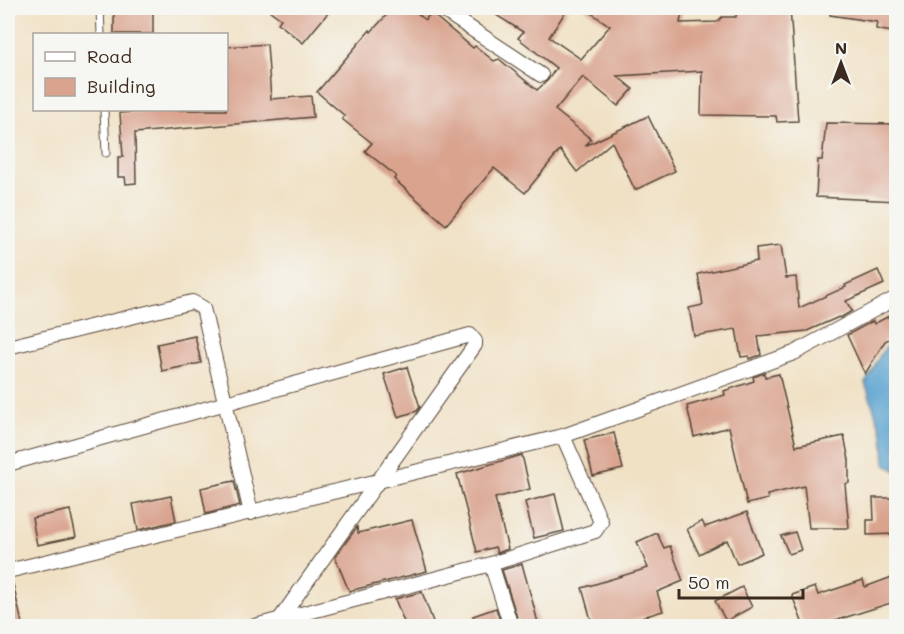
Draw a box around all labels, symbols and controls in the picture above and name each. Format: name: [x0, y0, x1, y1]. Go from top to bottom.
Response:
legend: [33, 33, 228, 111]
north arrow: [811, 33, 871, 93]
text: N: [835, 37, 847, 58]
text: Road: [87, 44, 132, 68]
text: Building: [87, 74, 155, 98]
scale bar: [679, 562, 804, 600]
text: 50 m: [688, 570, 730, 594]

